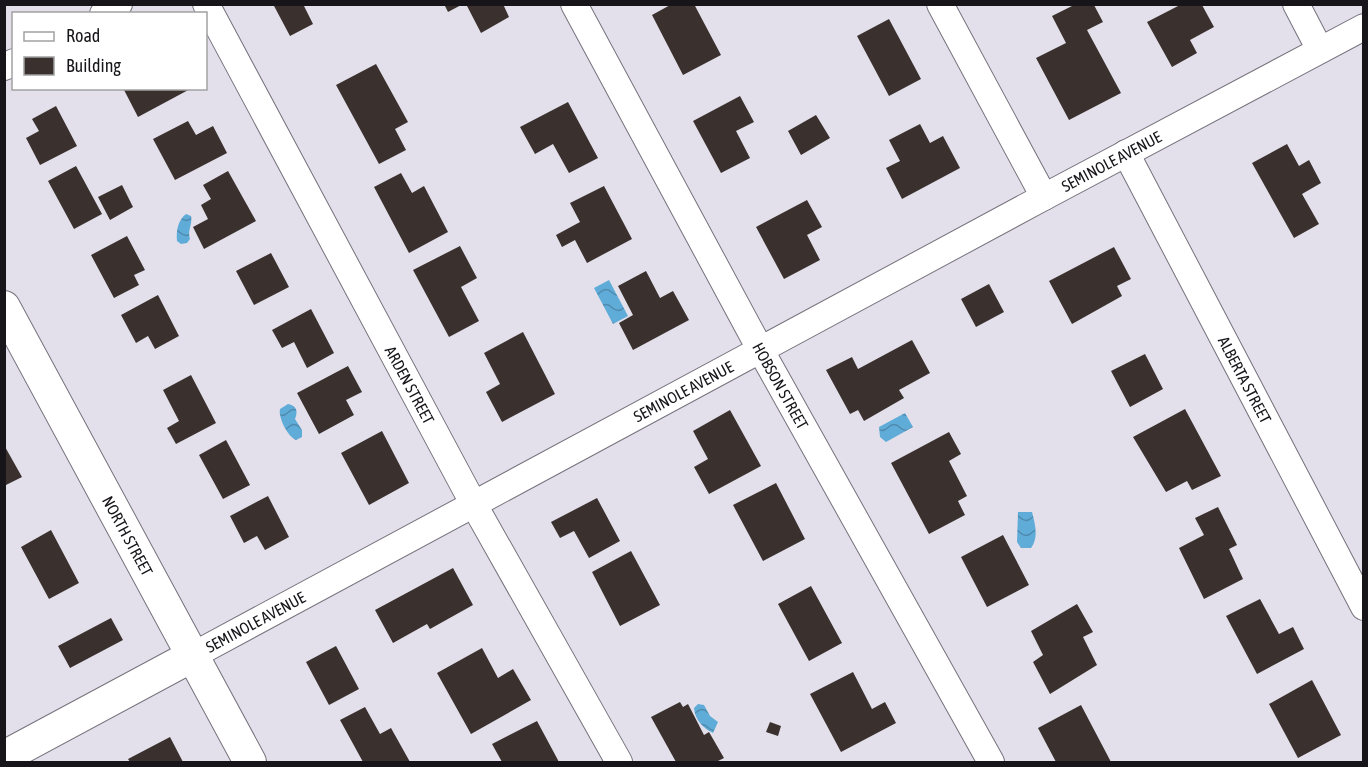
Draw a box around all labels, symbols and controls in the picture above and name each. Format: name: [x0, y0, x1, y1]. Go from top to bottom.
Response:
legend: [12, 12, 207, 90]
text: Road: [66, 25, 100, 46]
text: Building: [66, 55, 121, 76]
street label: SEMINOLE AVENUE: [1058, 127, 1164, 195]
street label: ALBERTA STREET: [1215, 333, 1275, 426]
street label: HOBSON STREET: [749, 339, 812, 432]
street label: ARDEN STREET: [382, 343, 438, 427]
street label: SEMINOLE AVENUE: [630, 357, 736, 425]
street label: NORTH STREET: [99, 493, 156, 579]
street label: SEMINOLE AVENUE: [203, 588, 308, 656]

